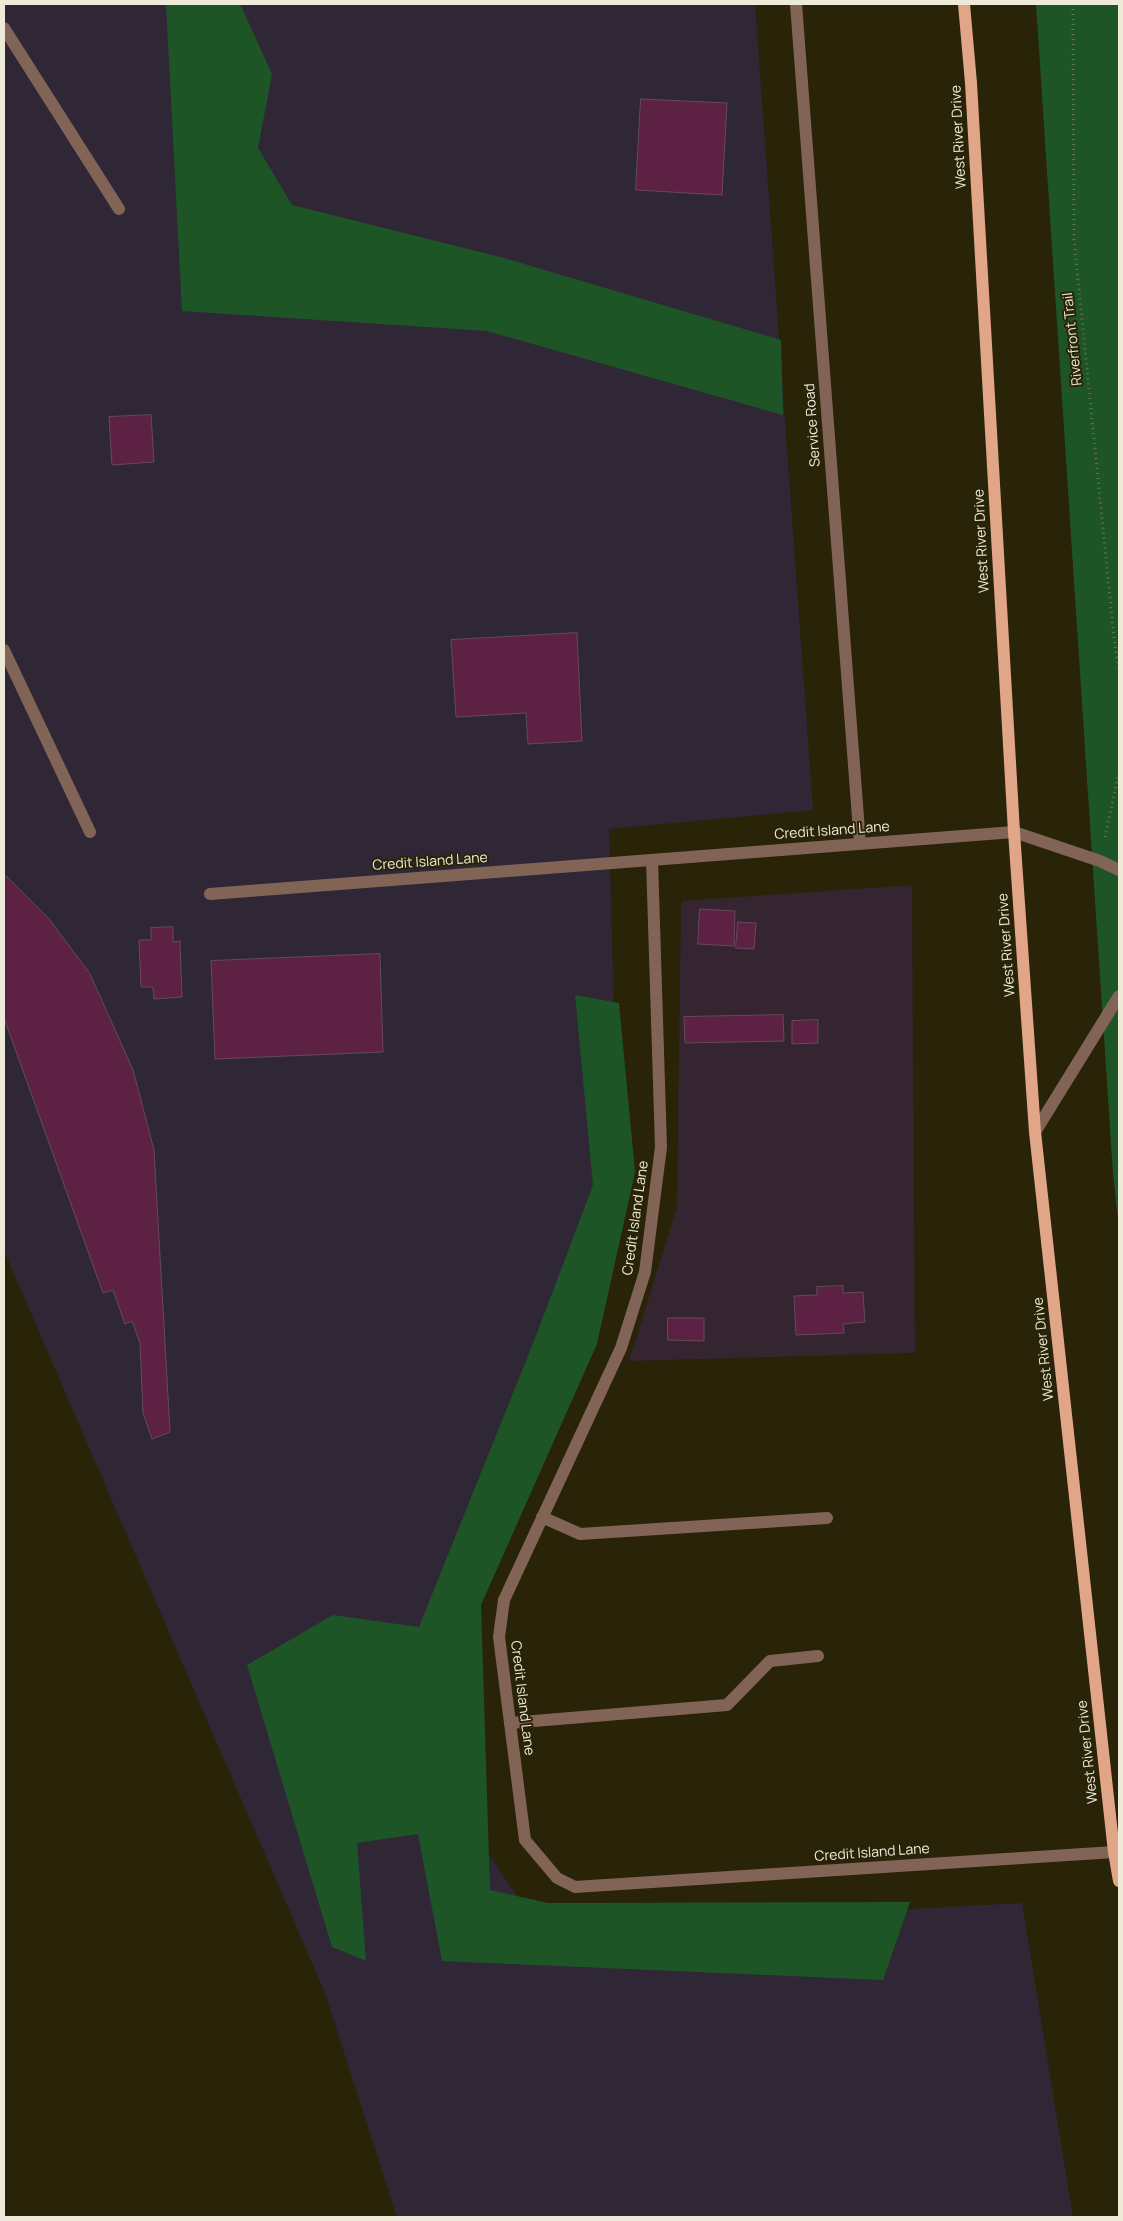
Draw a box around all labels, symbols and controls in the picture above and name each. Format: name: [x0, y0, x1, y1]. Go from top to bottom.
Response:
street label: West River Drive: [948, 85, 970, 189]
street label: Riverfront Trail: [1060, 291, 1086, 387]
street label: Service Road: [802, 383, 824, 467]
street label: West River Drive: [971, 489, 993, 593]
street label: Credit Island Lane: [774, 819, 890, 843]
street label: Credit Island Lane: [372, 850, 488, 874]
street label: West River Drive: [995, 893, 1019, 997]
street label: Credit Island Lane: [620, 1160, 652, 1276]
street label: West River Drive: [1030, 1296, 1058, 1402]
street label: Credit Island Lane: [507, 1640, 537, 1756]
street label: West River Drive: [1074, 1699, 1102, 1805]
street label: Credit Island Lane: [814, 1841, 930, 1865]

